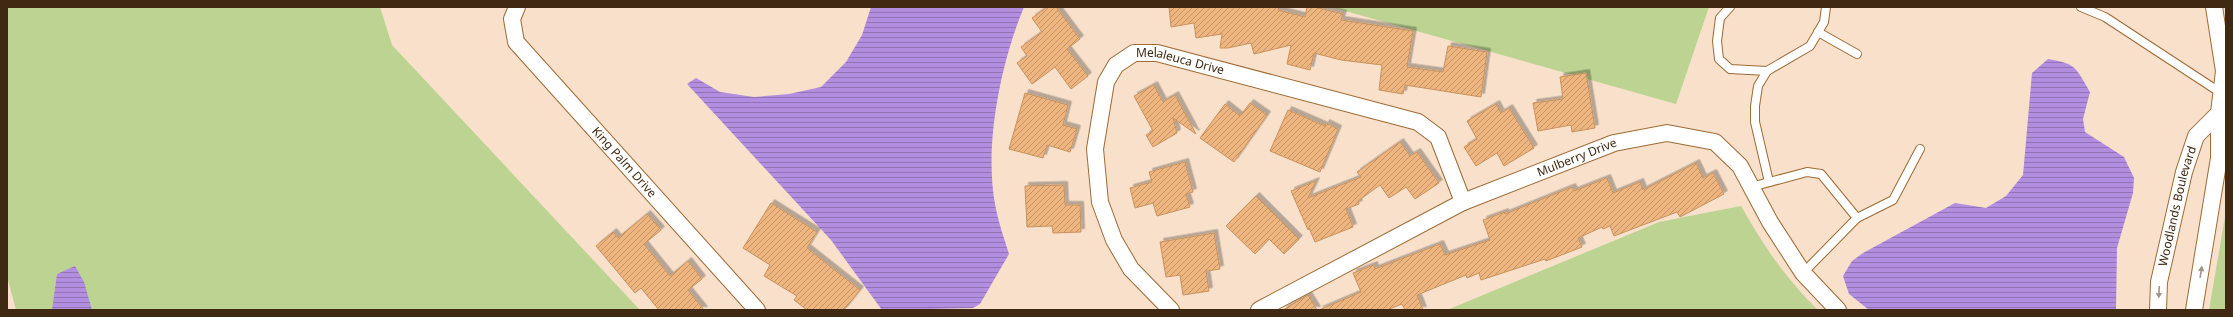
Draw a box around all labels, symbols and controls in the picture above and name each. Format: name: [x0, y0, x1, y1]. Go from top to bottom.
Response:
street label: Melaleuca Drive: [1136, 44, 1226, 78]
street label: King Palm Drive: [588, 123, 661, 201]
street label: Mulberry Drive: [1534, 134, 1619, 180]
street label: Woodlands Boulevard: [2154, 144, 2200, 268]
one-way arrow: [2198, 265, 2204, 278]
one-way arrow: [2155, 286, 2162, 298]

